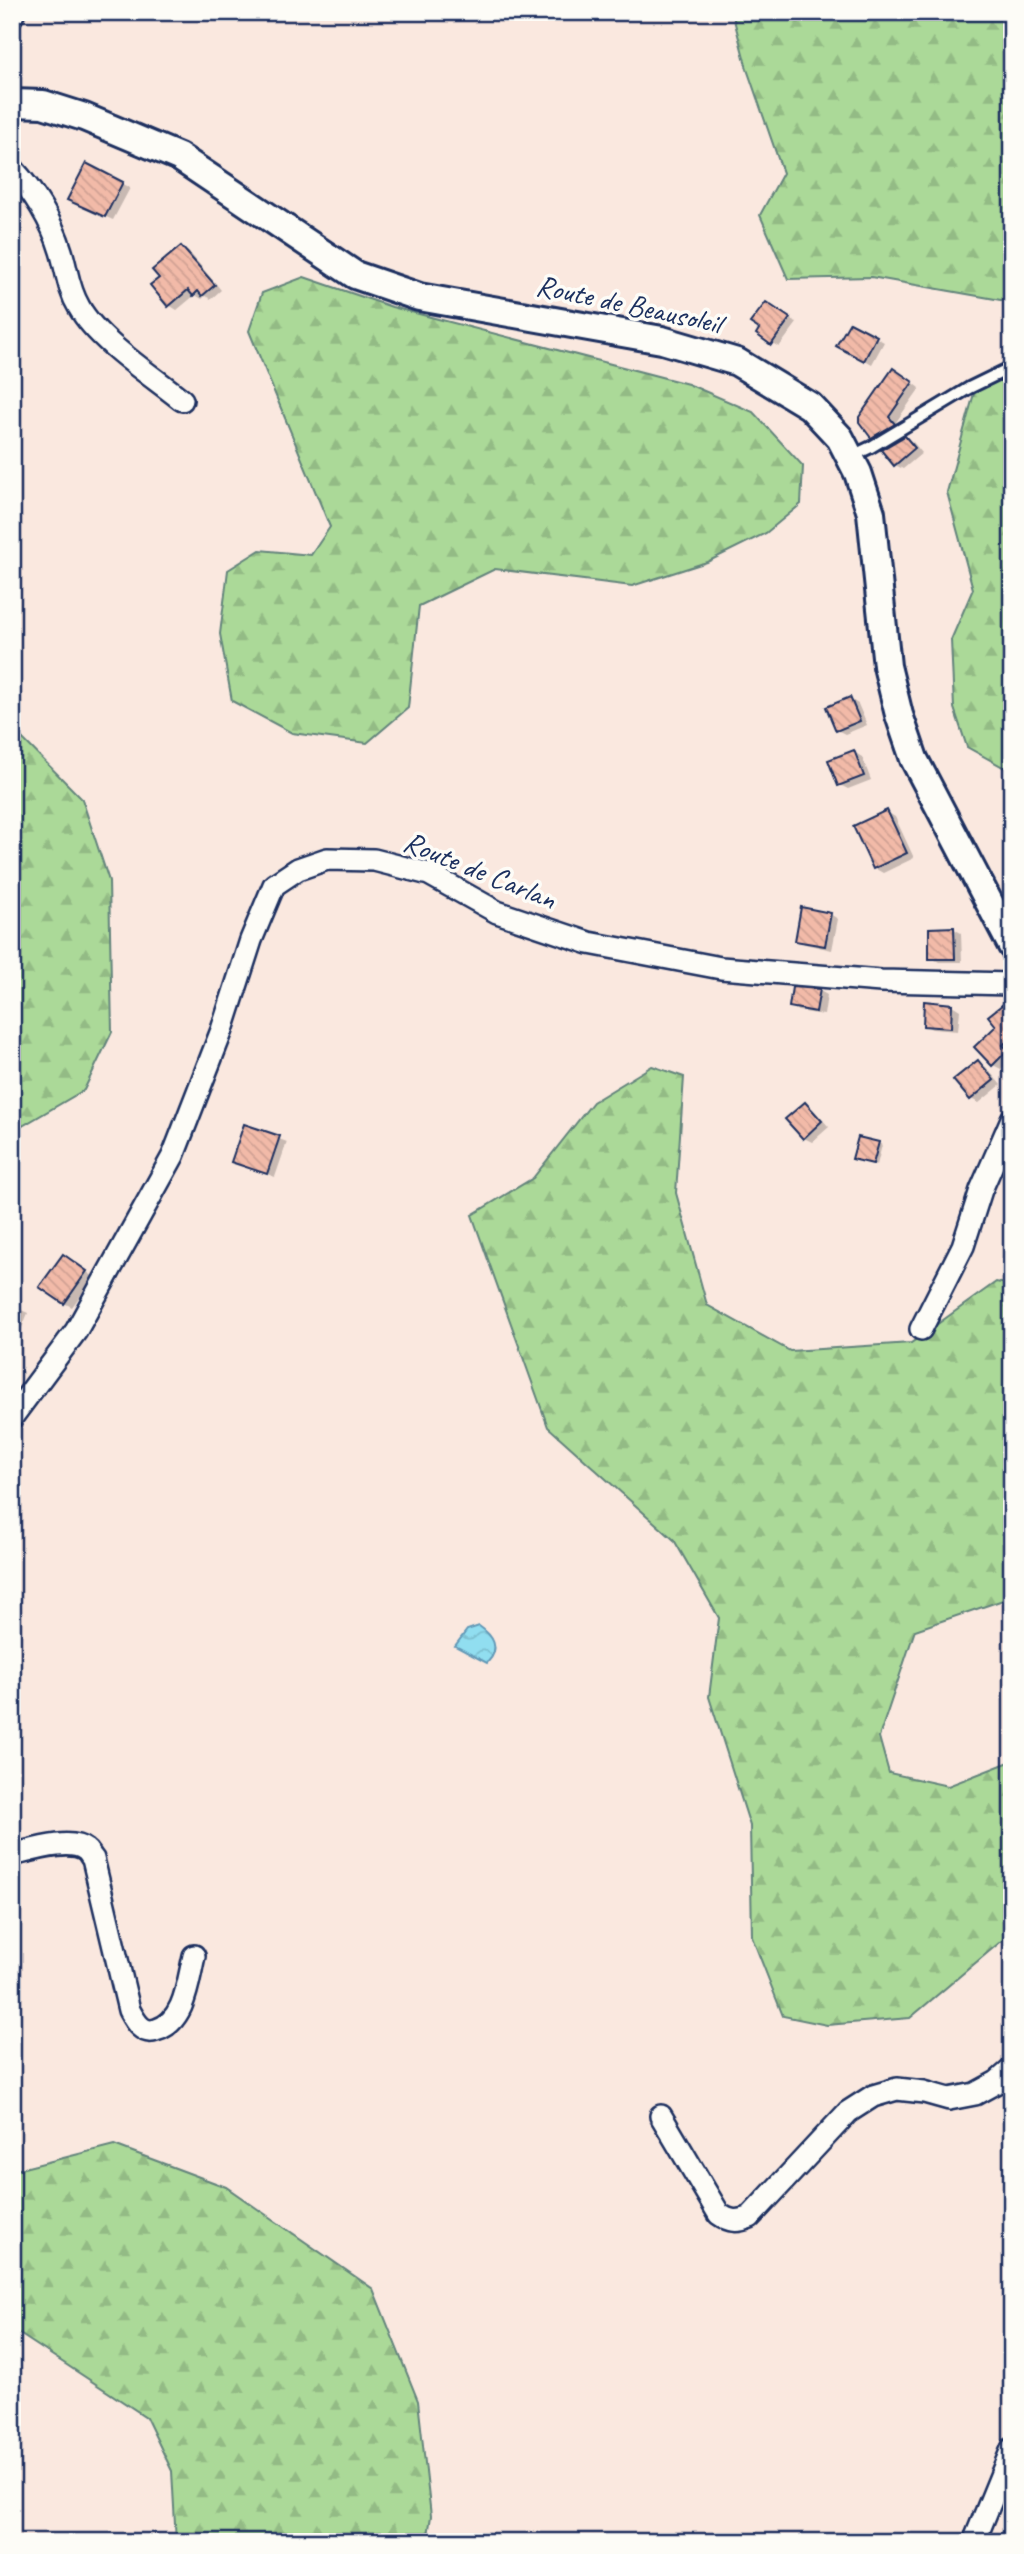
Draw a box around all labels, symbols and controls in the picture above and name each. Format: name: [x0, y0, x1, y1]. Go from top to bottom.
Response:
street label: Route de Beausoleil: [533, 266, 730, 343]
street label: Route de Carlan: [398, 822, 562, 918]

